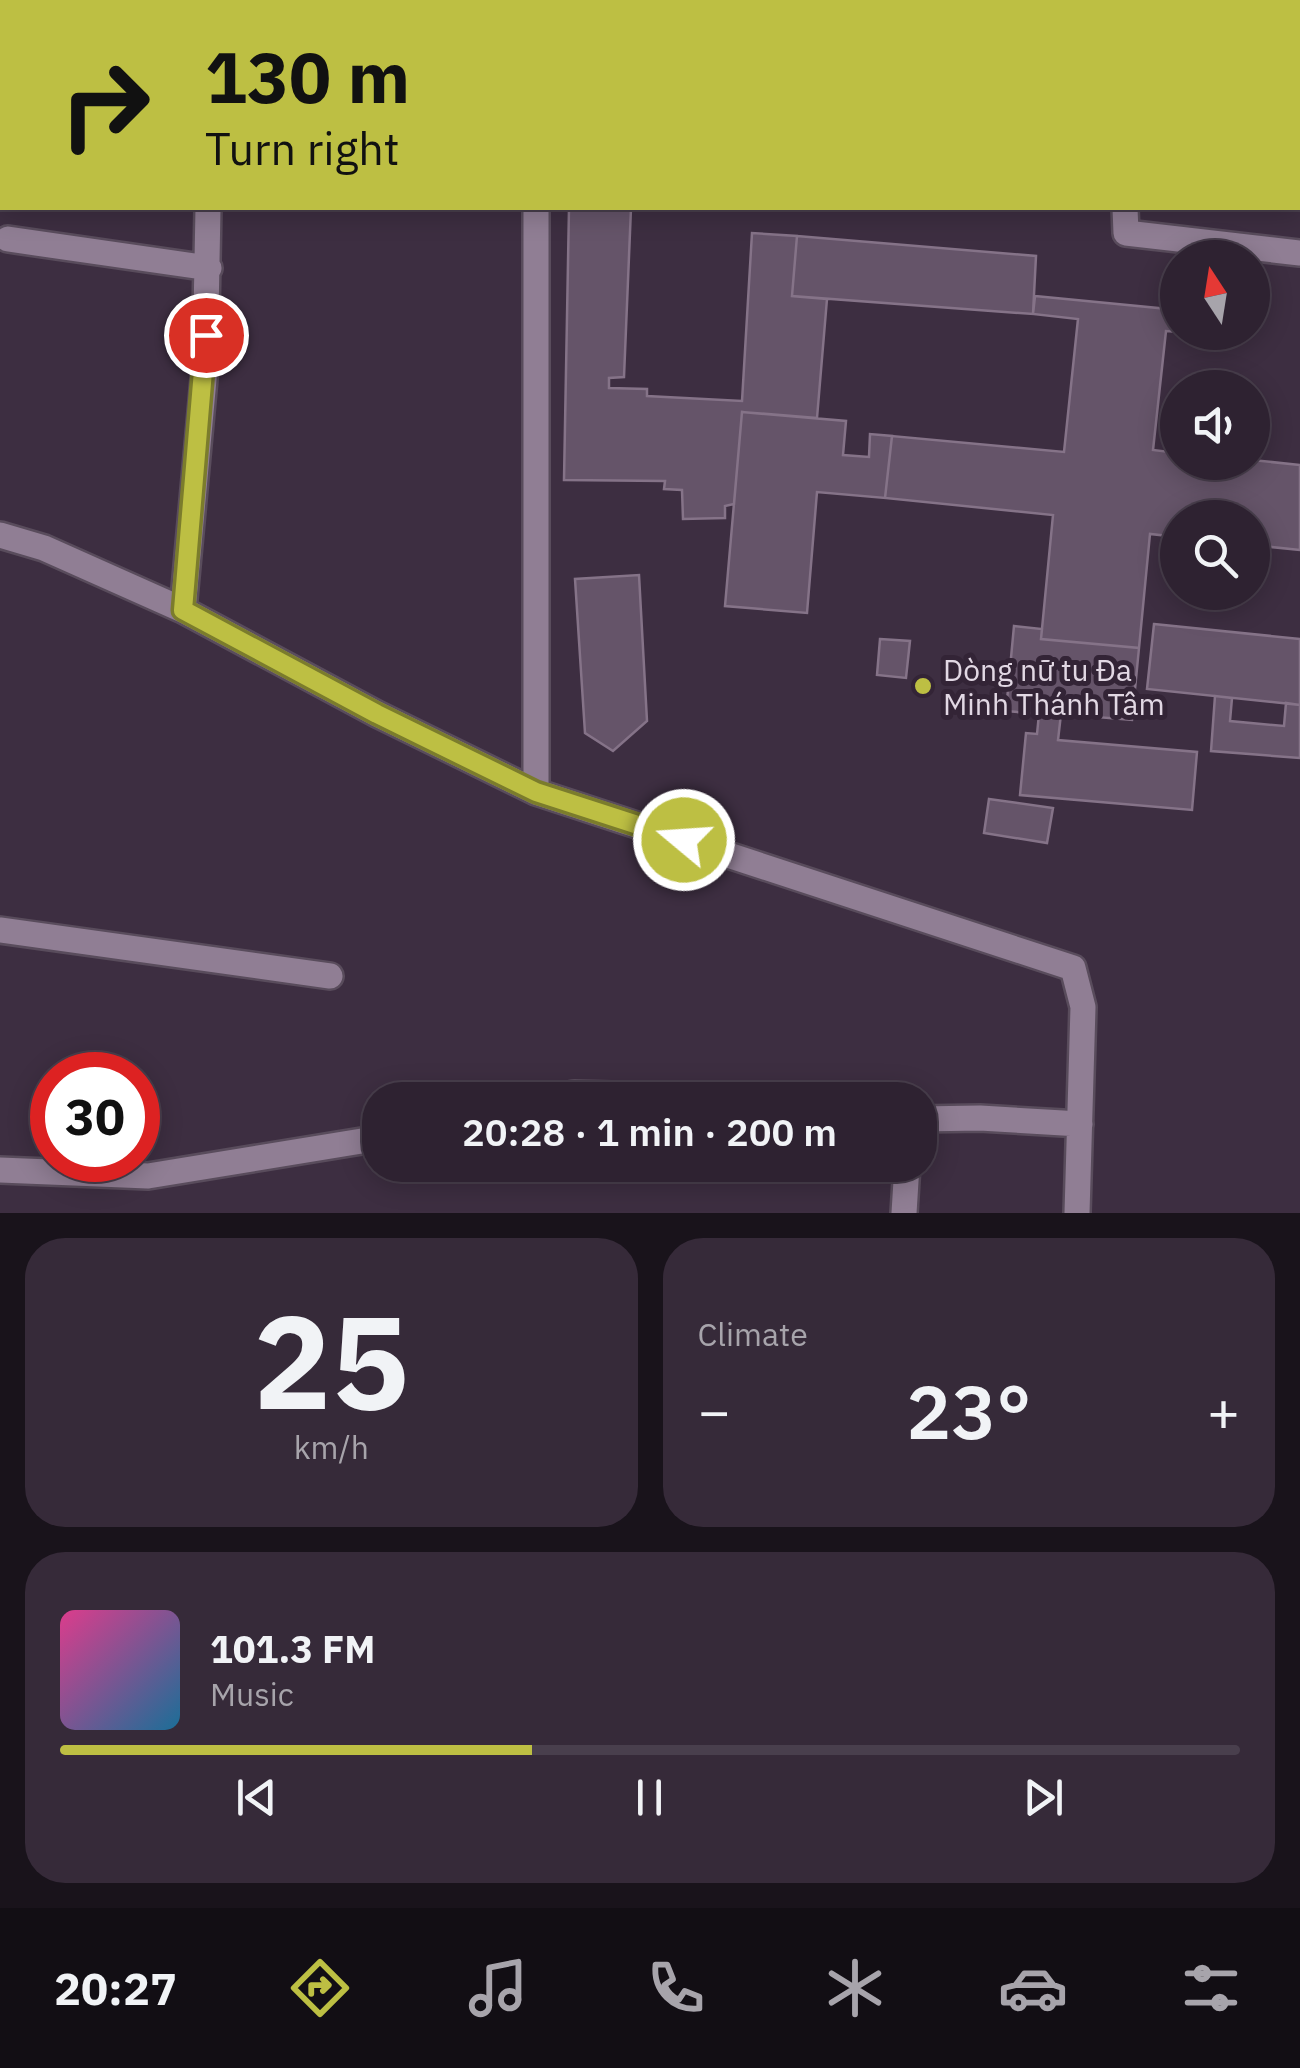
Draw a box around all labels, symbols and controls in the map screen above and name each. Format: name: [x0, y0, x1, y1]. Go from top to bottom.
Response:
text: 130 m: [205, 31, 410, 122]
icon: right: [40, 40, 170, 170]
text: Turn right: [205, 119, 400, 177]
north arrow: [1160, 240, 1270, 350]
map controls: [1160, 240, 1270, 610]
pin: [164, 293, 249, 378]
icon: arrive: [179, 308, 234, 363]
button: sound: [1160, 370, 1270, 480]
button: search: [1160, 500, 1270, 610]
place label: Dòng nữ tu Đa Minh Thánh Tâm: [943, 650, 1165, 723]
marker: Dòng nữ tu Đa Minh Thánh Tâm: [912, 675, 934, 697]
position arrow: [632, 788, 736, 892]
speed limit sign: 30: [30, 1052, 160, 1182]
text: 20:28 · 1 min · 200 m: [462, 1107, 837, 1156]
text: 25: [253, 1276, 409, 1445]
text: Climate: [698, 1313, 808, 1355]
text: 23°: [906, 1362, 1031, 1460]
text: −: [698, 1375, 731, 1446]
text: +: [1207, 1375, 1240, 1446]
text: km/h: [294, 1426, 369, 1468]
text: 101.3 FM: [210, 1624, 375, 1673]
text: Music: [210, 1673, 294, 1715]
icon: previous: [229, 1770, 284, 1825]
icon: pause: [622, 1770, 677, 1825]
icon: next: [1016, 1770, 1071, 1825]
icon: directions: [285, 1953, 355, 2023]
icon: music: [463, 1953, 533, 2023]
icon: phone: [641, 1953, 711, 2023]
icon: climate: [820, 1953, 890, 2023]
icon: car: [998, 1953, 1068, 2023]
icon: filters: [1176, 1953, 1246, 2023]
text: 20:27: [54, 1959, 177, 2017]

